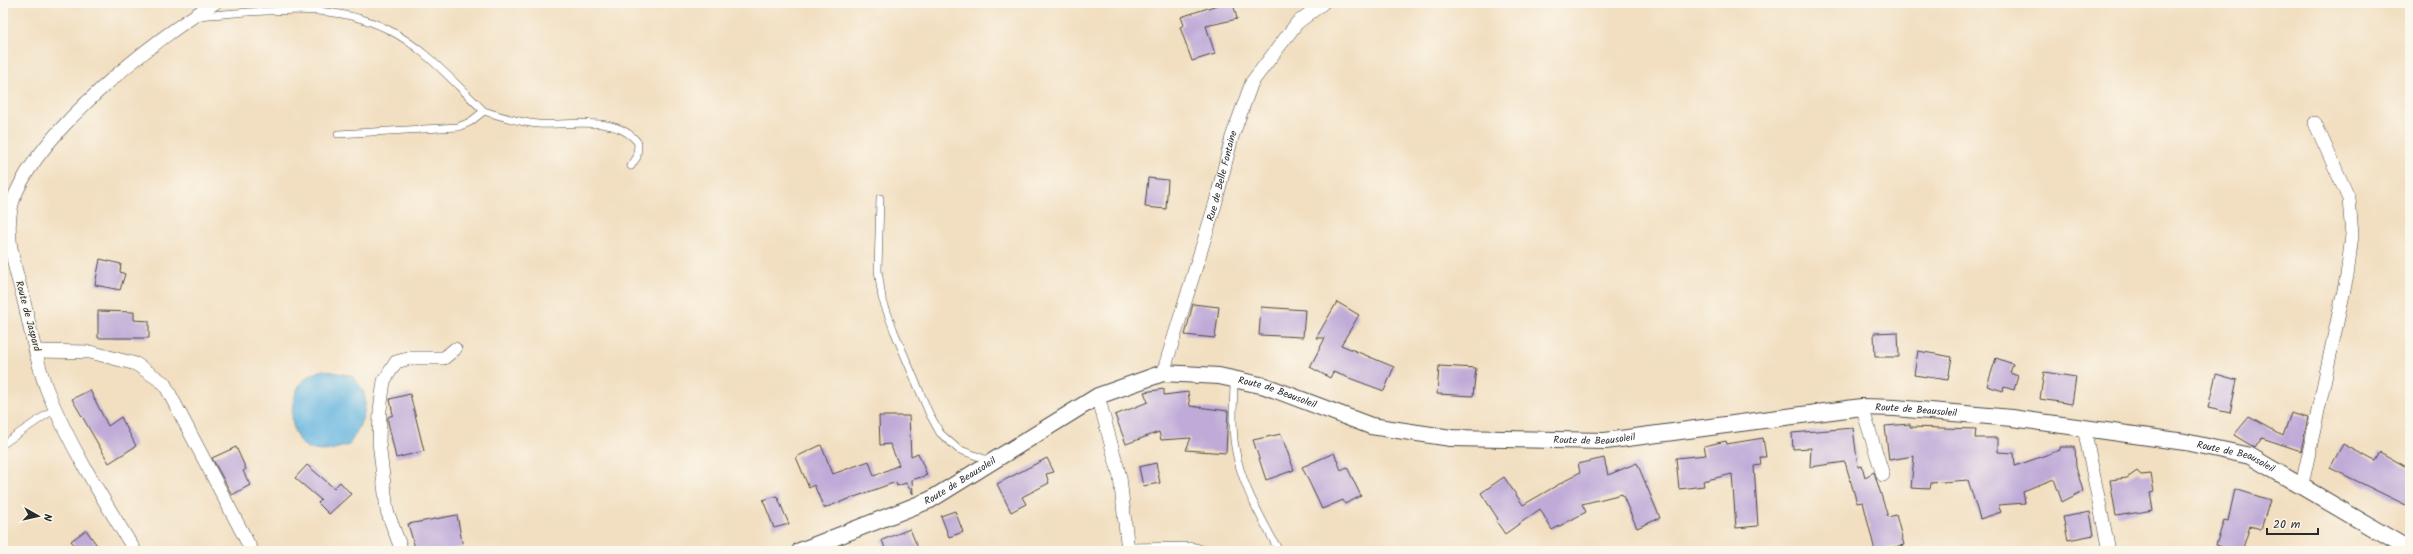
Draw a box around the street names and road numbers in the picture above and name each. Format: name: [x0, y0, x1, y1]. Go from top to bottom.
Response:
street label: Rue de Belle Fontaine: [1203, 128, 1242, 223]
street label: Route de Jaspard: [11, 279, 45, 354]
street label: Route de Beausoleil: [1237, 372, 1320, 413]
street label: Route de Beausoleil: [1875, 399, 1958, 421]
street label: Route de Beausoleil: [1553, 429, 1637, 449]
street label: Route de Beausoleil: [2195, 437, 2278, 477]
street label: Route de Beausoleil: [922, 453, 1000, 510]

